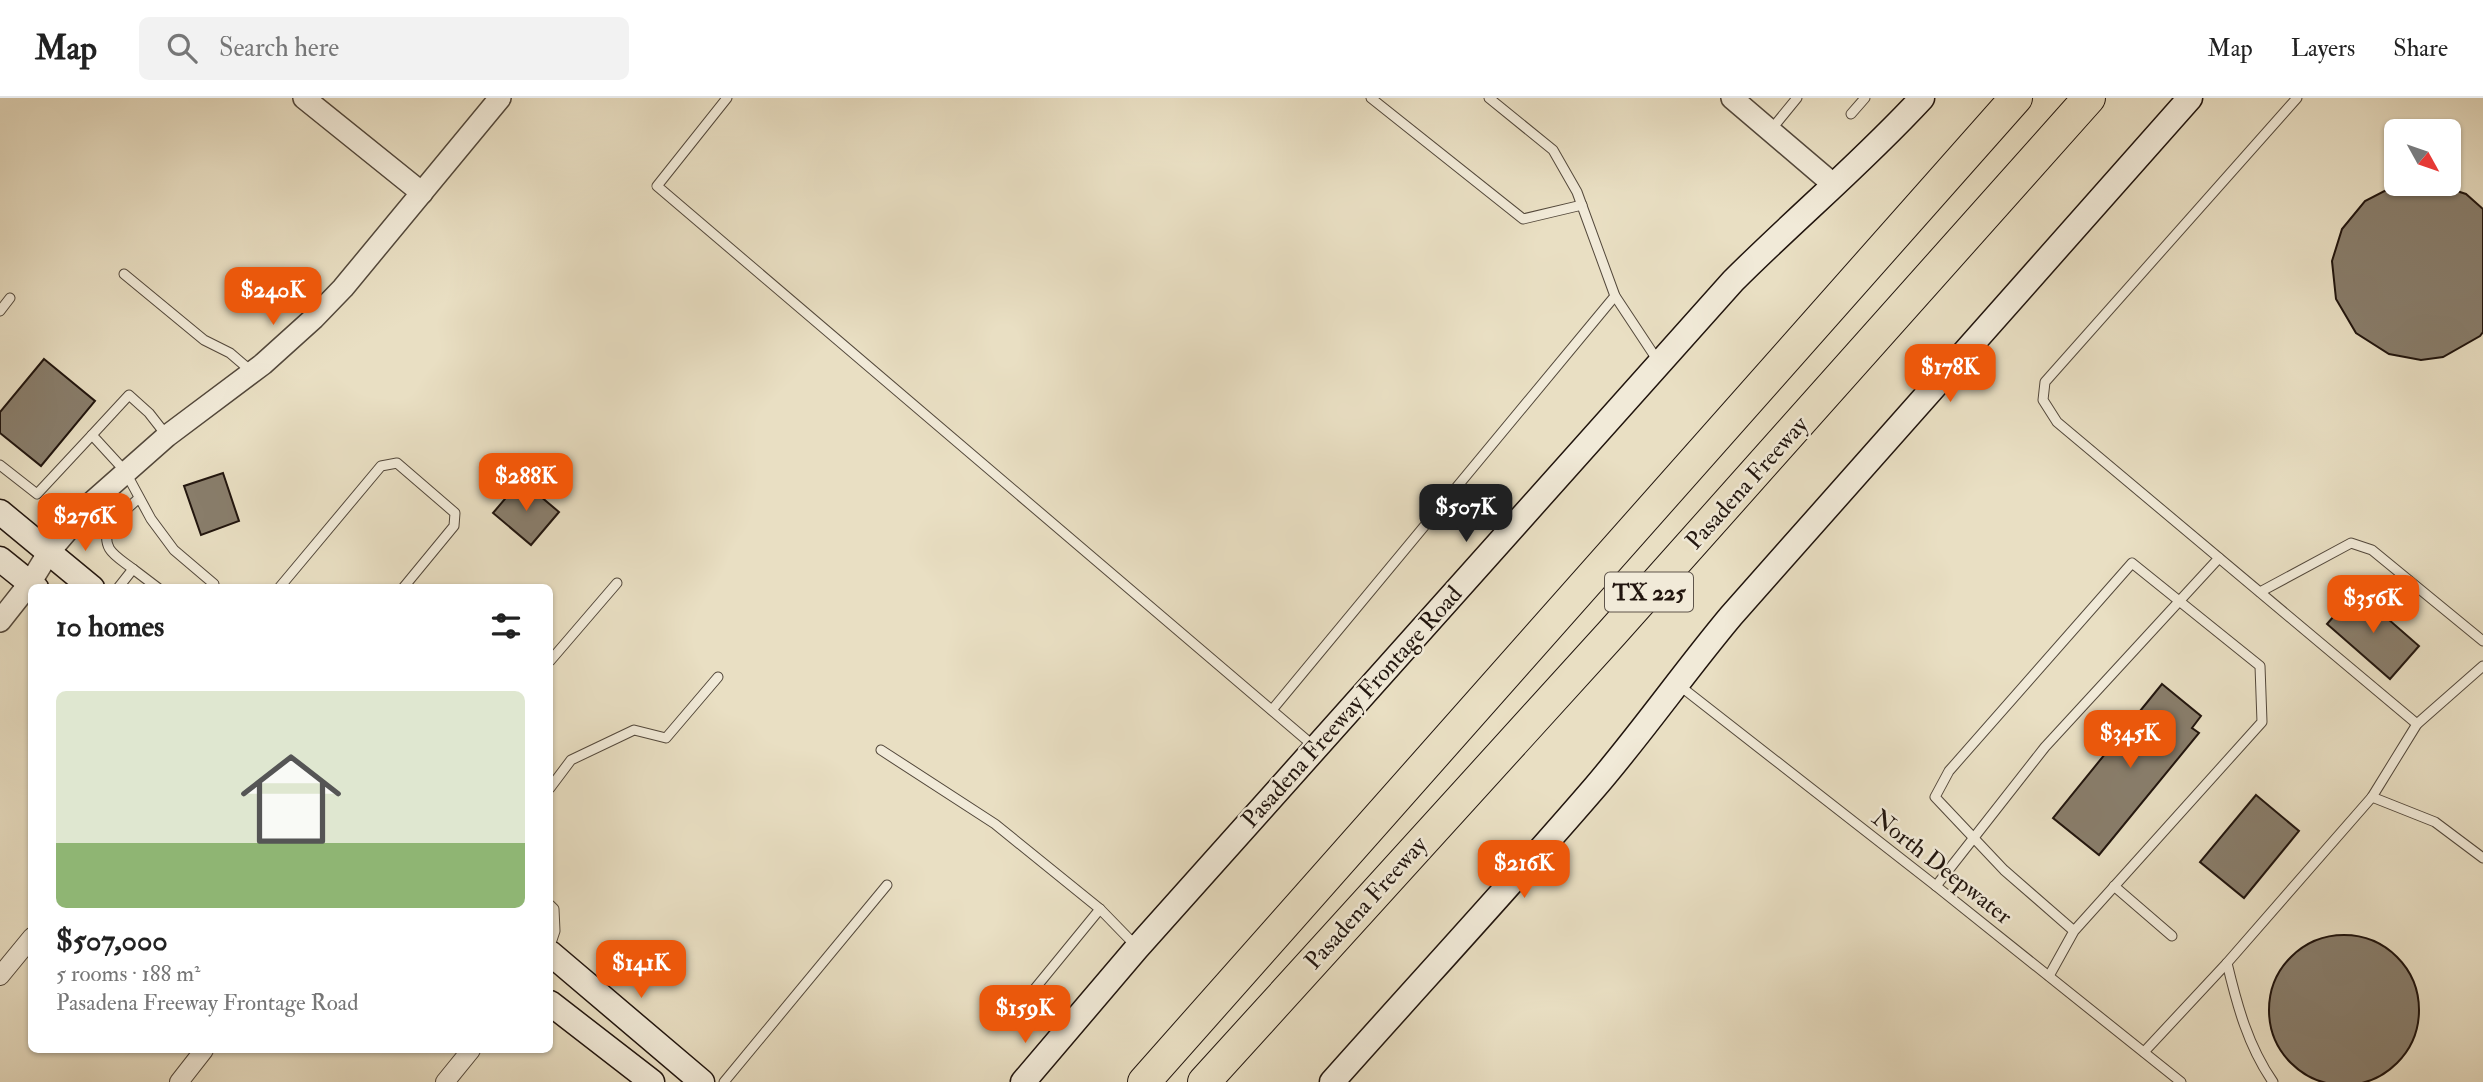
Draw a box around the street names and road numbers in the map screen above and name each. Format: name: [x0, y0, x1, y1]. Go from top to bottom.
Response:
street label: Pasadena Freeway: [1679, 410, 1815, 556]
road number: TX 225: [1605, 572, 1693, 612]
street label: Pasadena Freeway Frontage Road: [1235, 579, 1469, 835]
street label: North Deepwater: [1866, 803, 2018, 932]
street label: Pasadena Freeway: [1298, 830, 1434, 976]

